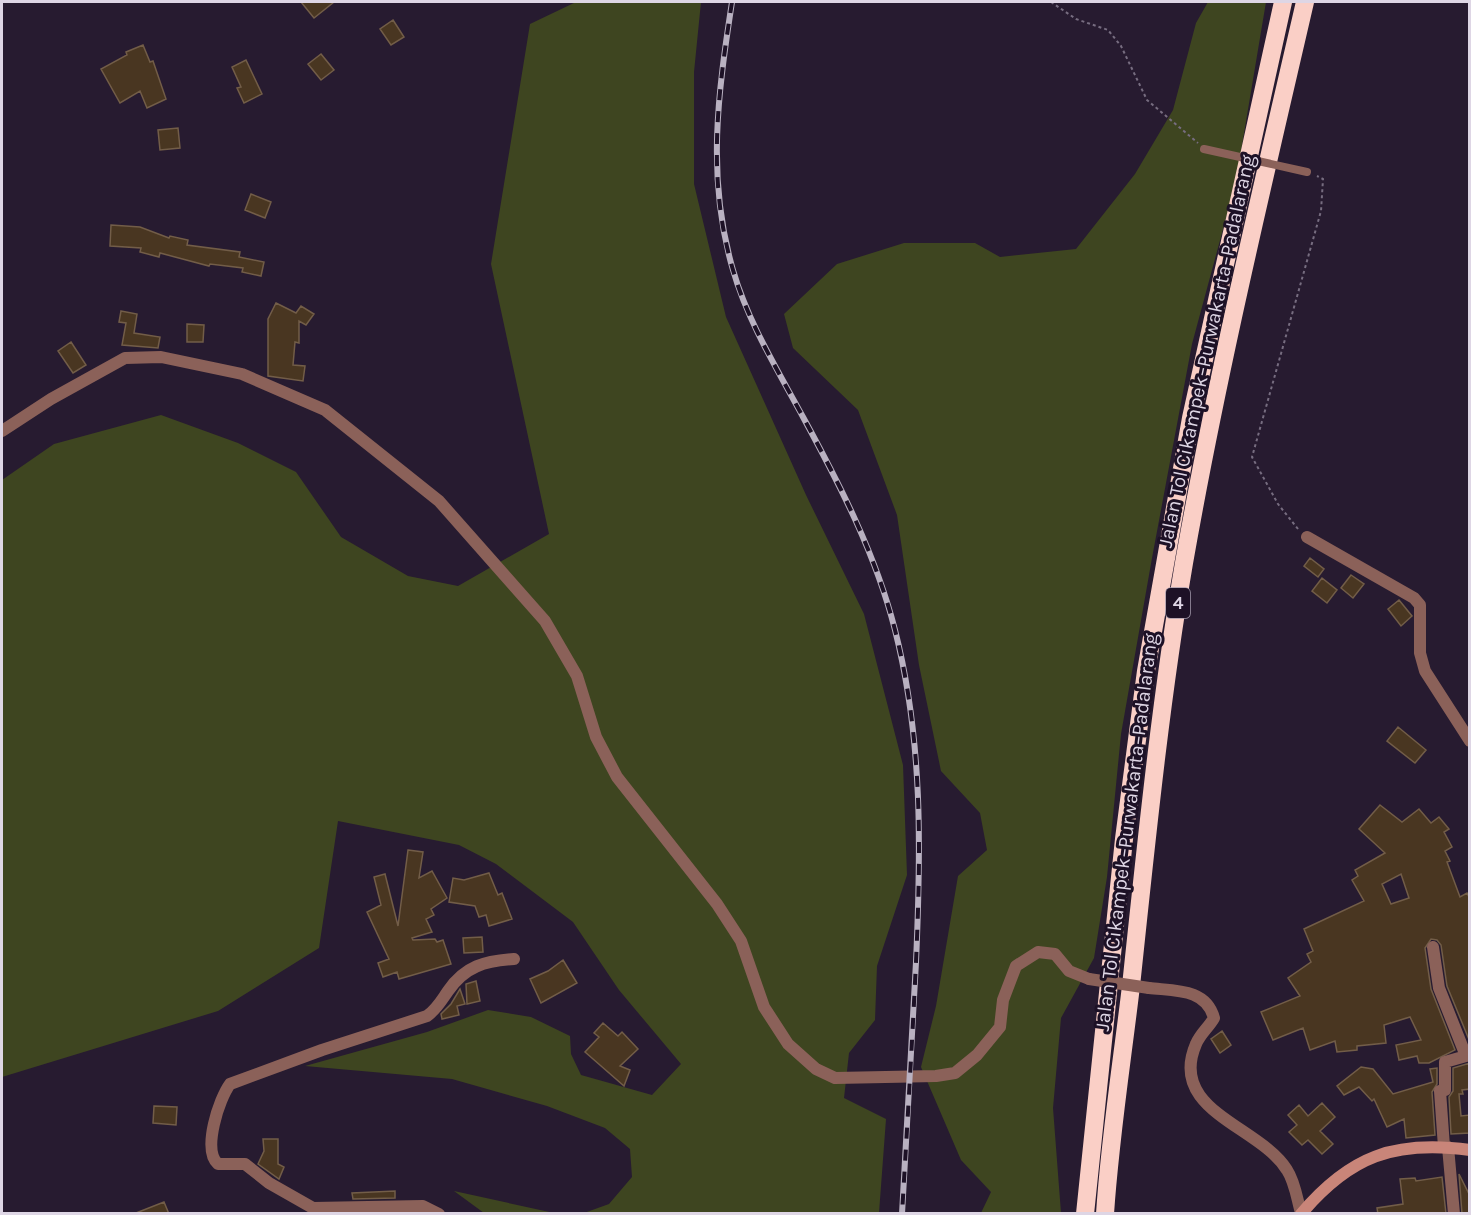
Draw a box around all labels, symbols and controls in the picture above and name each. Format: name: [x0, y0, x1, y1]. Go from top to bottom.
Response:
street label: Jalan Tol Cikampek–Purwakarta–Padalarang: [1154, 153, 1259, 549]
road number: 4: [1166, 588, 1190, 618]
street label: Jalan Tol Cikampek–Purwakarta–Padalarang: [1091, 632, 1162, 1032]

